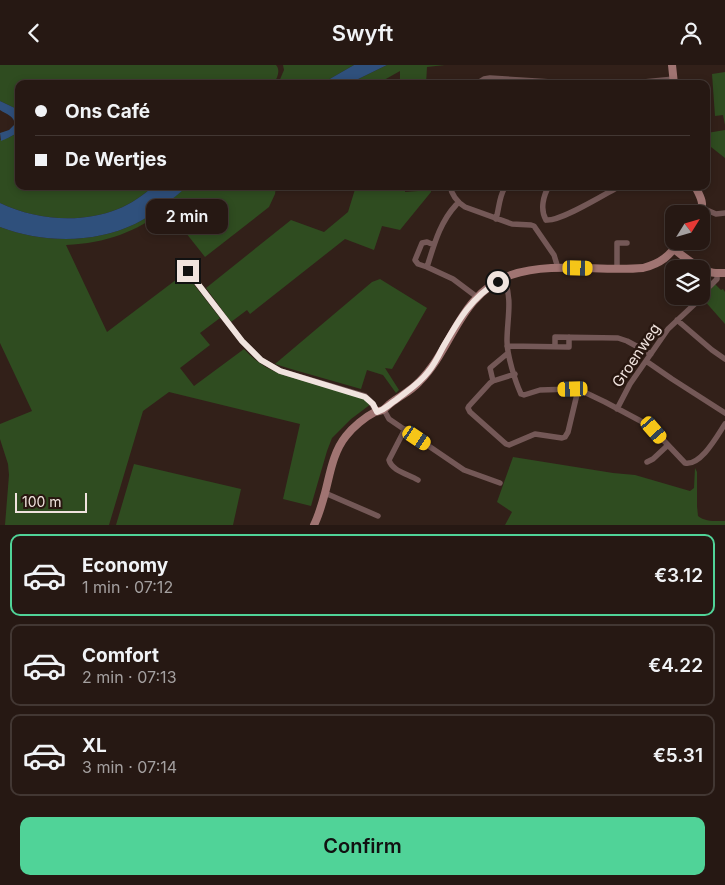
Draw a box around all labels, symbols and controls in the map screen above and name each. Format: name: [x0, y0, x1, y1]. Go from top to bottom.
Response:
icon: back: [20, 19, 48, 47]
icon: person: [677, 19, 705, 47]
text: Swyft: [332, 20, 393, 46]
text: Ons Café: [65, 100, 150, 123]
text: De Wertjes: [65, 148, 167, 171]
callout: 2 min: [147, 199, 229, 233]
north arrow: [665, 205, 710, 250]
map controls: [665, 205, 710, 305]
text: 2 min: [166, 206, 208, 226]
route end: [177, 260, 199, 282]
car: [562, 260, 593, 276]
button: layers: [665, 260, 710, 305]
route start: [487, 271, 509, 293]
street label: Groenweg: [608, 319, 664, 391]
car: [557, 381, 588, 397]
car: [638, 414, 669, 446]
car: [400, 423, 433, 453]
scale bar: [15, 490, 88, 513]
text: 100 m: [22, 493, 62, 510]
icon: car: [22, 553, 67, 598]
text: Economy: [82, 554, 168, 577]
text: €3.12: [654, 564, 703, 587]
text: 1 min · 07:12: [82, 577, 173, 597]
icon: car: [22, 643, 67, 688]
text: Comfort: [82, 644, 159, 667]
text: €4.22: [648, 654, 703, 677]
text: 2 min · 07:13: [82, 667, 177, 687]
icon: car: [22, 733, 67, 778]
text: XL: [82, 734, 107, 757]
text: €5.31: [653, 744, 703, 767]
text: 3 min · 07:14: [82, 757, 177, 777]
button: Confirm: [20, 817, 705, 875]

